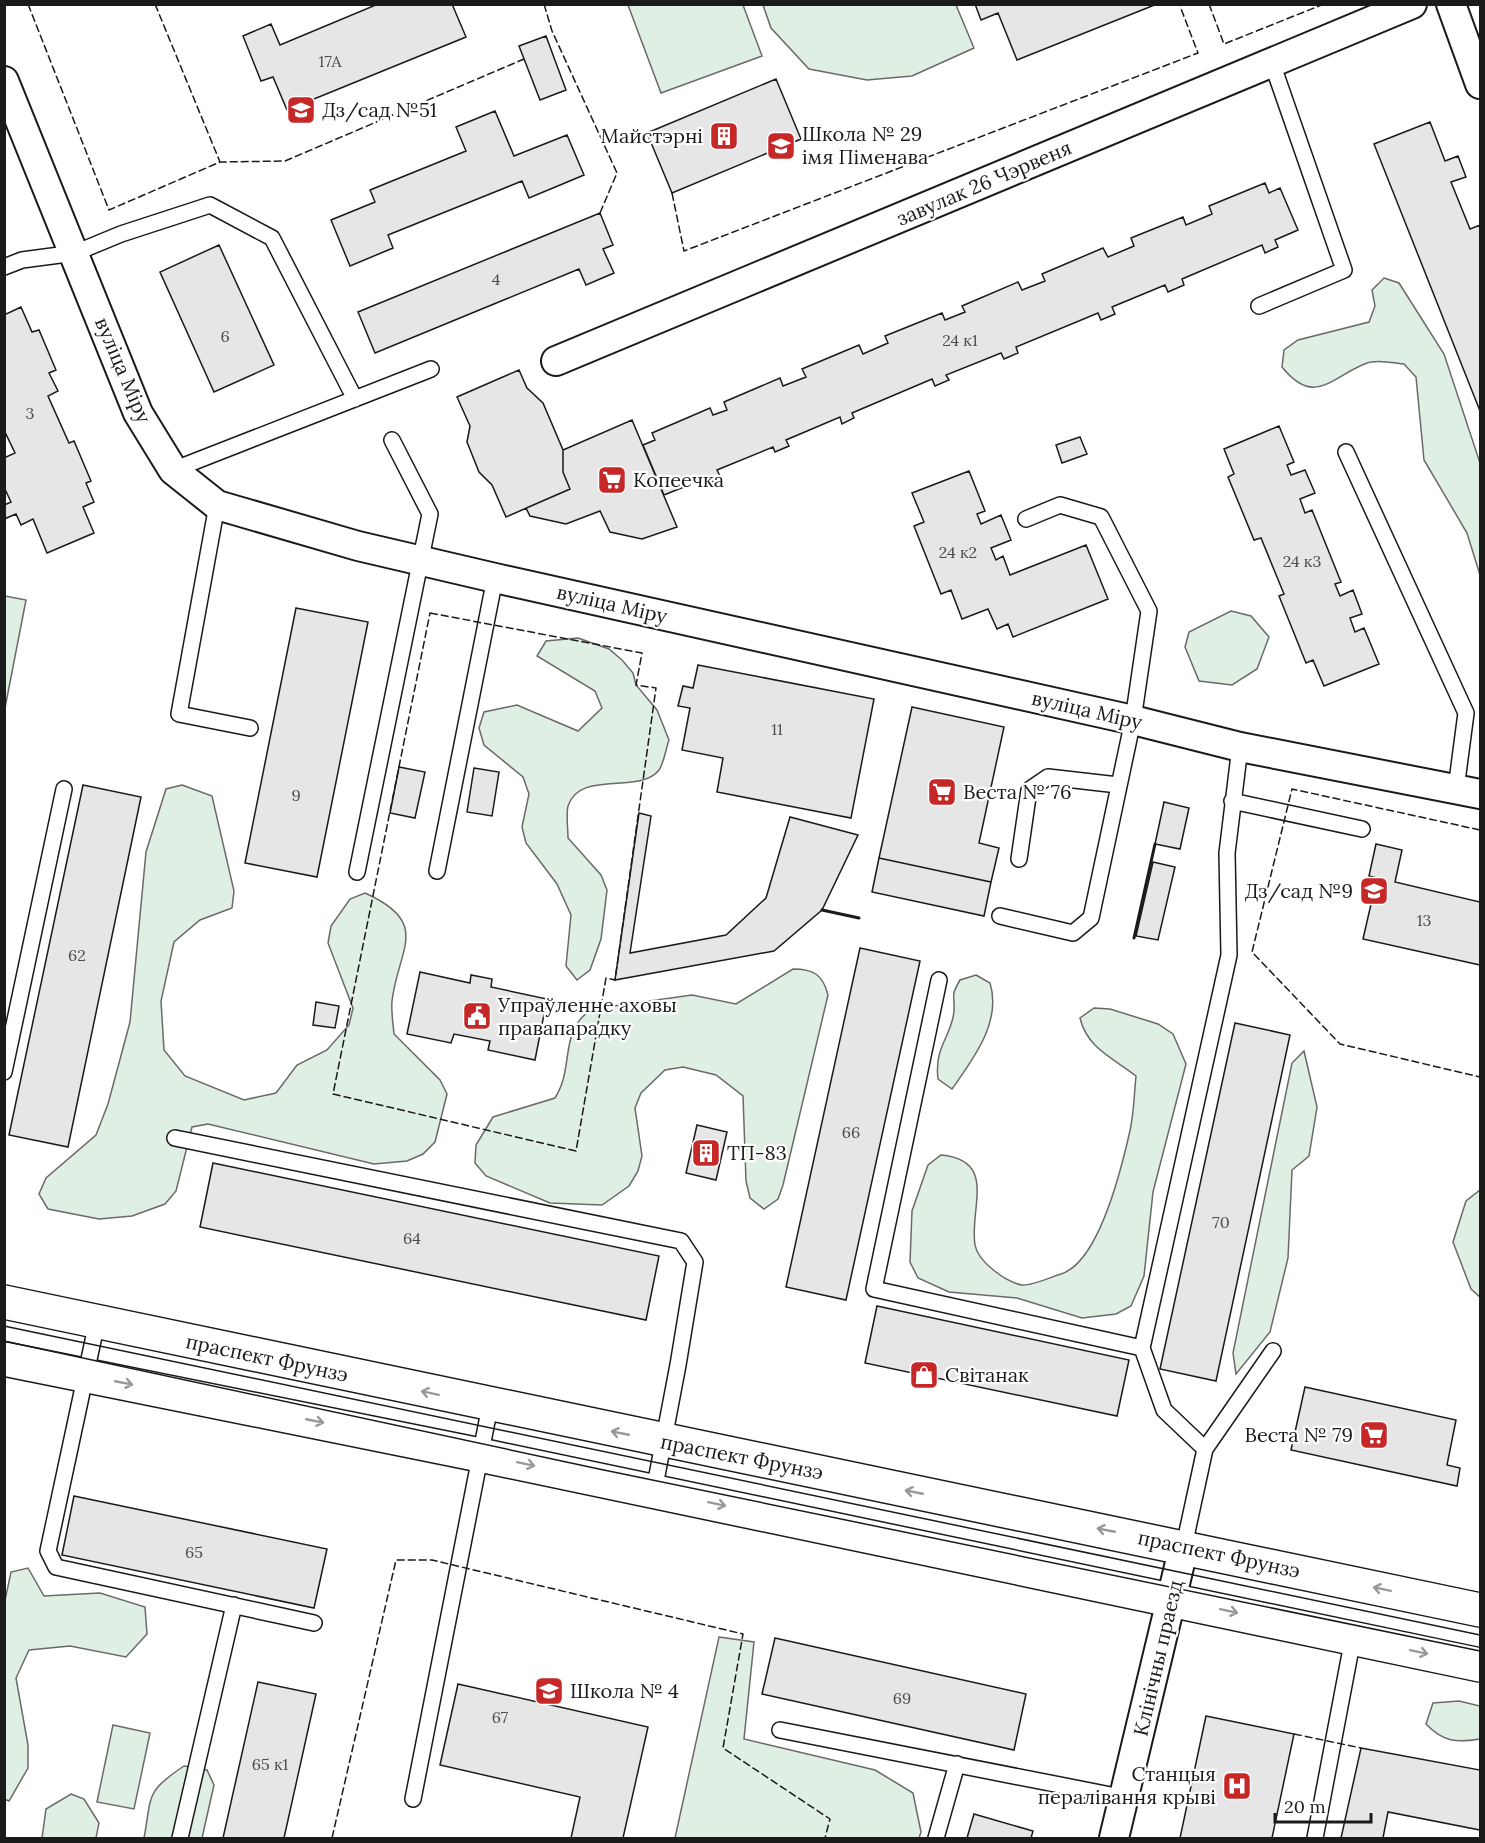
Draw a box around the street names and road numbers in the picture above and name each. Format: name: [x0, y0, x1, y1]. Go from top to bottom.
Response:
street label: завулак 26 Чэрвеня: [893, 134, 1075, 231]
street label: вуліца Міру: [90, 313, 157, 427]
street label: вуліца Міру: [554, 579, 670, 628]
street label: вуліца Міру: [1029, 685, 1145, 734]
street label: праспект Фрунзэ: [184, 1328, 351, 1387]
street label: праспект Фрунзэ: [659, 1428, 826, 1485]
street label: праспект Фрунзэ: [1136, 1524, 1303, 1583]
street label: Клінічны праезд: [1127, 1577, 1188, 1738]

